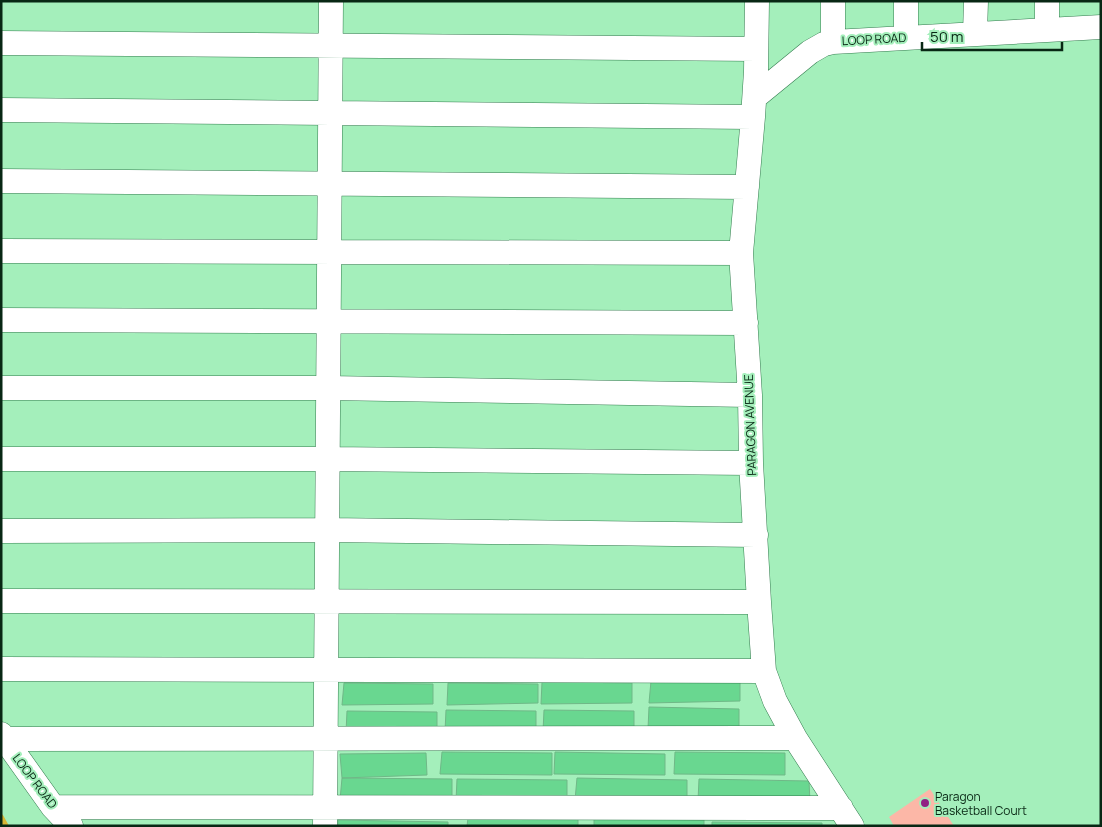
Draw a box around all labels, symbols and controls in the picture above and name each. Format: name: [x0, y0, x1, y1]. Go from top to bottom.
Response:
scale bar: [922, 20, 1062, 52]
text: 50 m: [930, 26, 964, 47]
street label: LOOP ROAD: [841, 29, 907, 49]
street label: PARAGON AVENUE: [740, 374, 760, 476]
street label: LOOP ROAD: [9, 750, 61, 812]
place label: Paragon Basketball Court: [935, 788, 1027, 819]
marker: Paragon Basketball Court: [919, 797, 931, 809]

